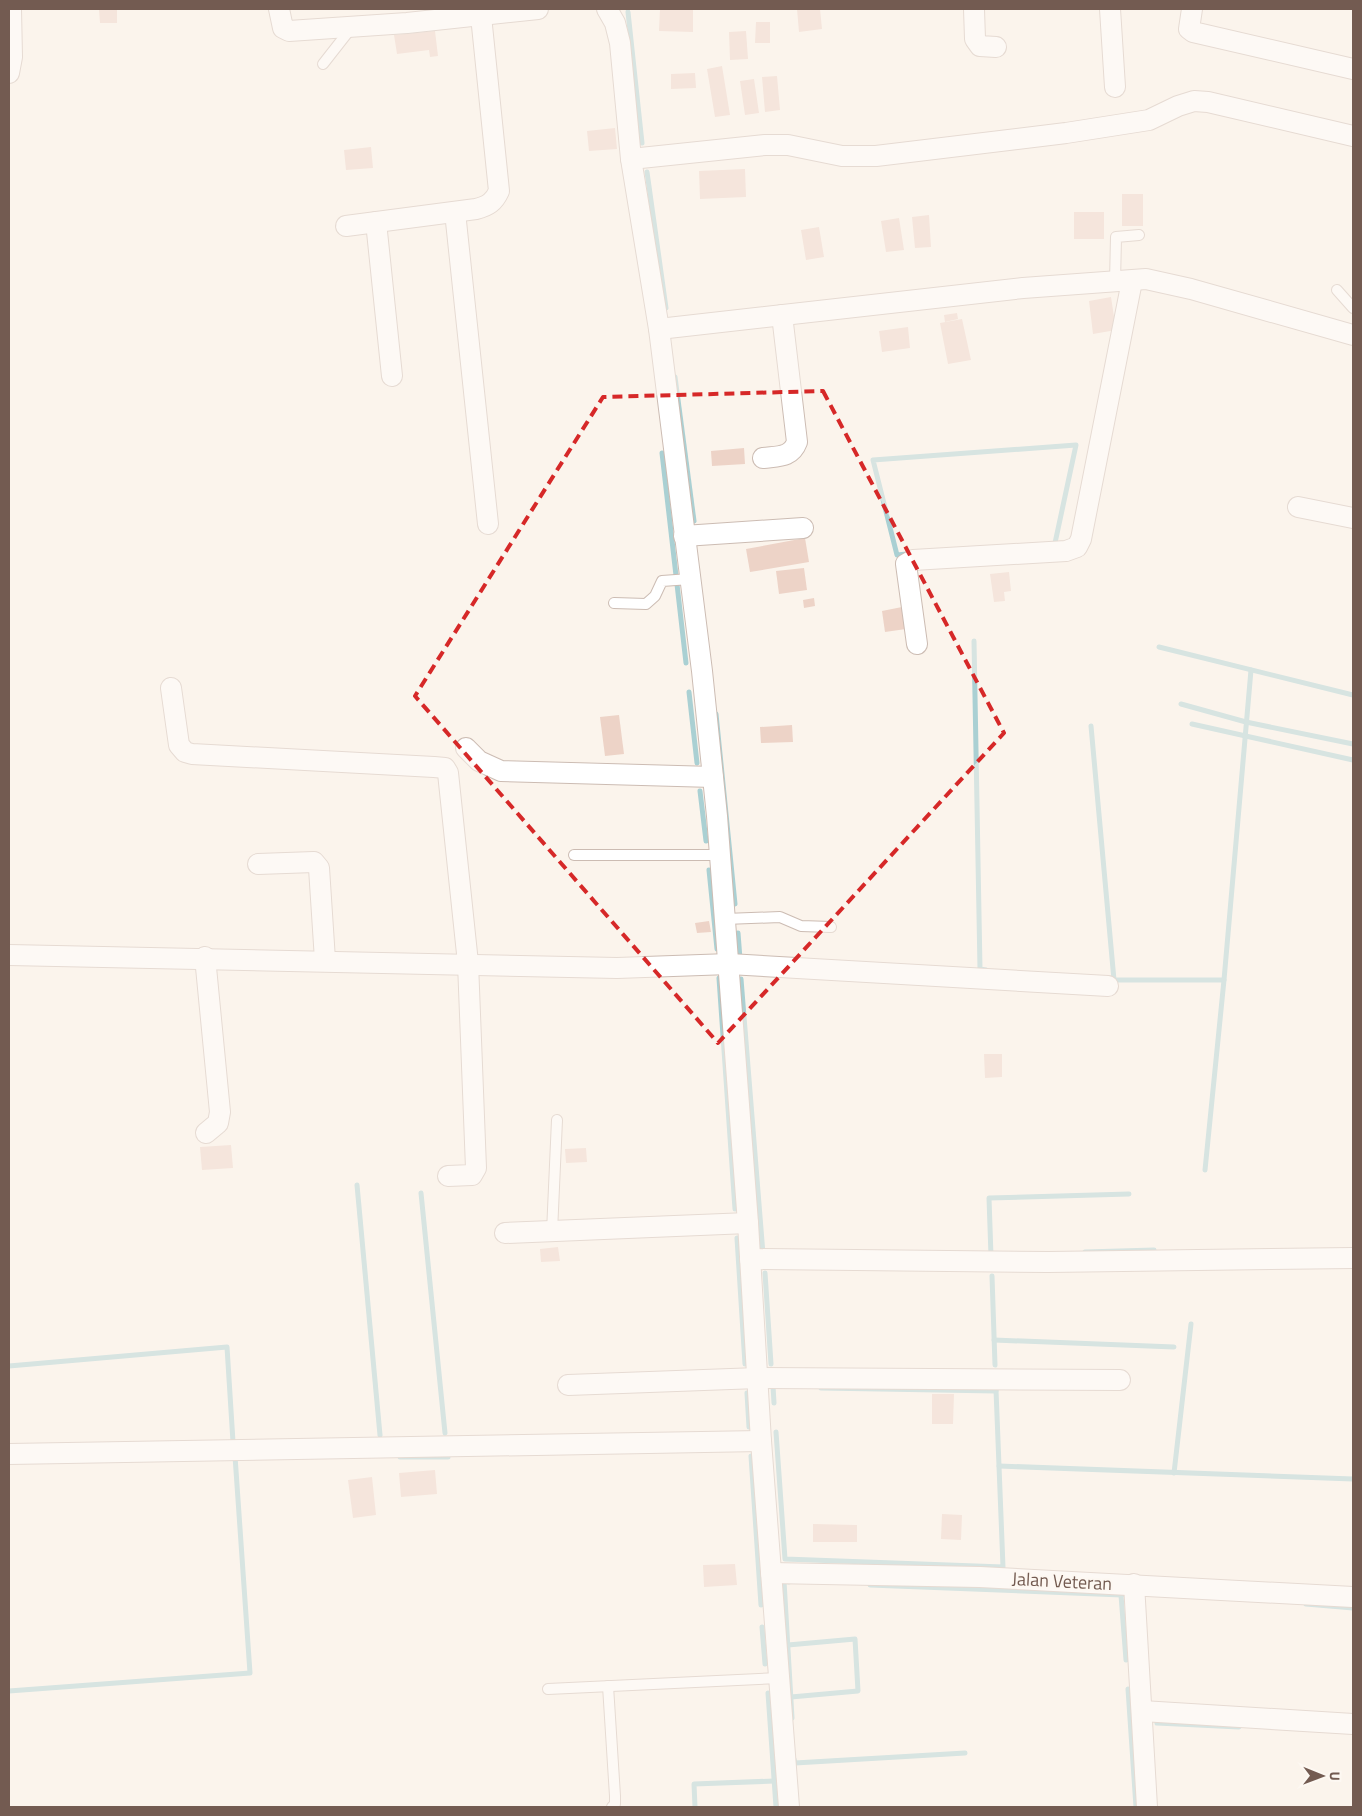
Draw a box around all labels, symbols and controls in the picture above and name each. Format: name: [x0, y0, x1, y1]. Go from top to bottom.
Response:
street label: Jalan Veteran: [1011, 1565, 1113, 1597]
north arrow: [1297, 1751, 1347, 1801]
text: U: [1325, 1771, 1346, 1781]

